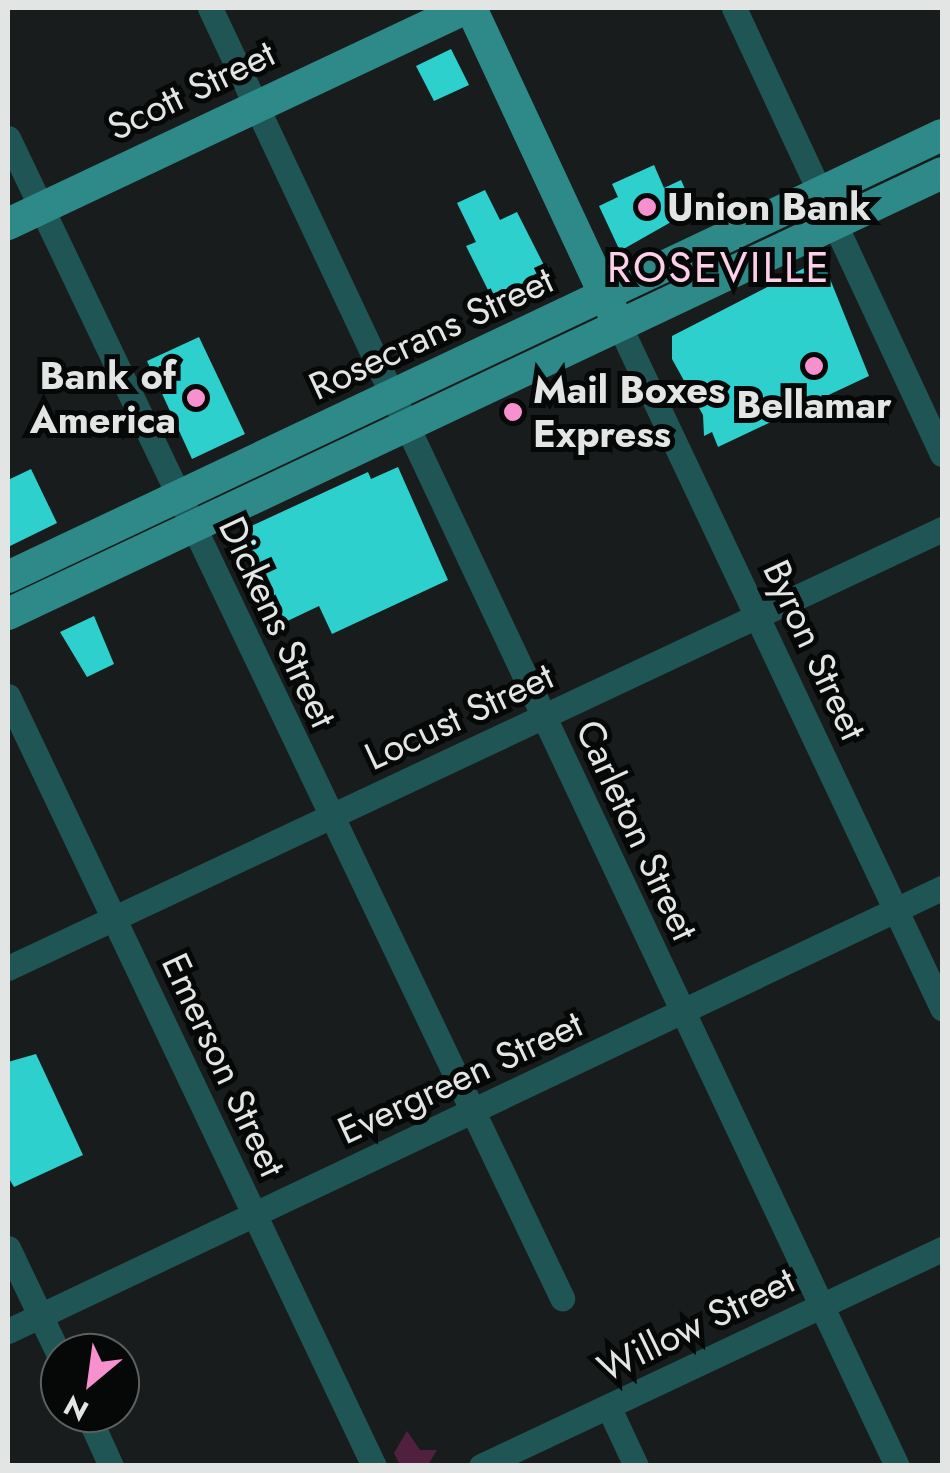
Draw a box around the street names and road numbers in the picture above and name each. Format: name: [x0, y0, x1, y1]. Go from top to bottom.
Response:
street label: Scott Street: [100, 30, 282, 150]
street label: Rosecrans Street: [302, 257, 560, 409]
street label: Dickens Street: [209, 510, 347, 734]
street label: Byron Street: [754, 553, 876, 747]
street label: Locust Street: [358, 653, 560, 779]
street label: Carleton Street: [566, 713, 708, 947]
street label: Emerson Street: [152, 946, 296, 1184]
street label: Evergreen Street: [331, 1000, 589, 1154]
street label: Willow Street: [590, 1257, 802, 1391]

